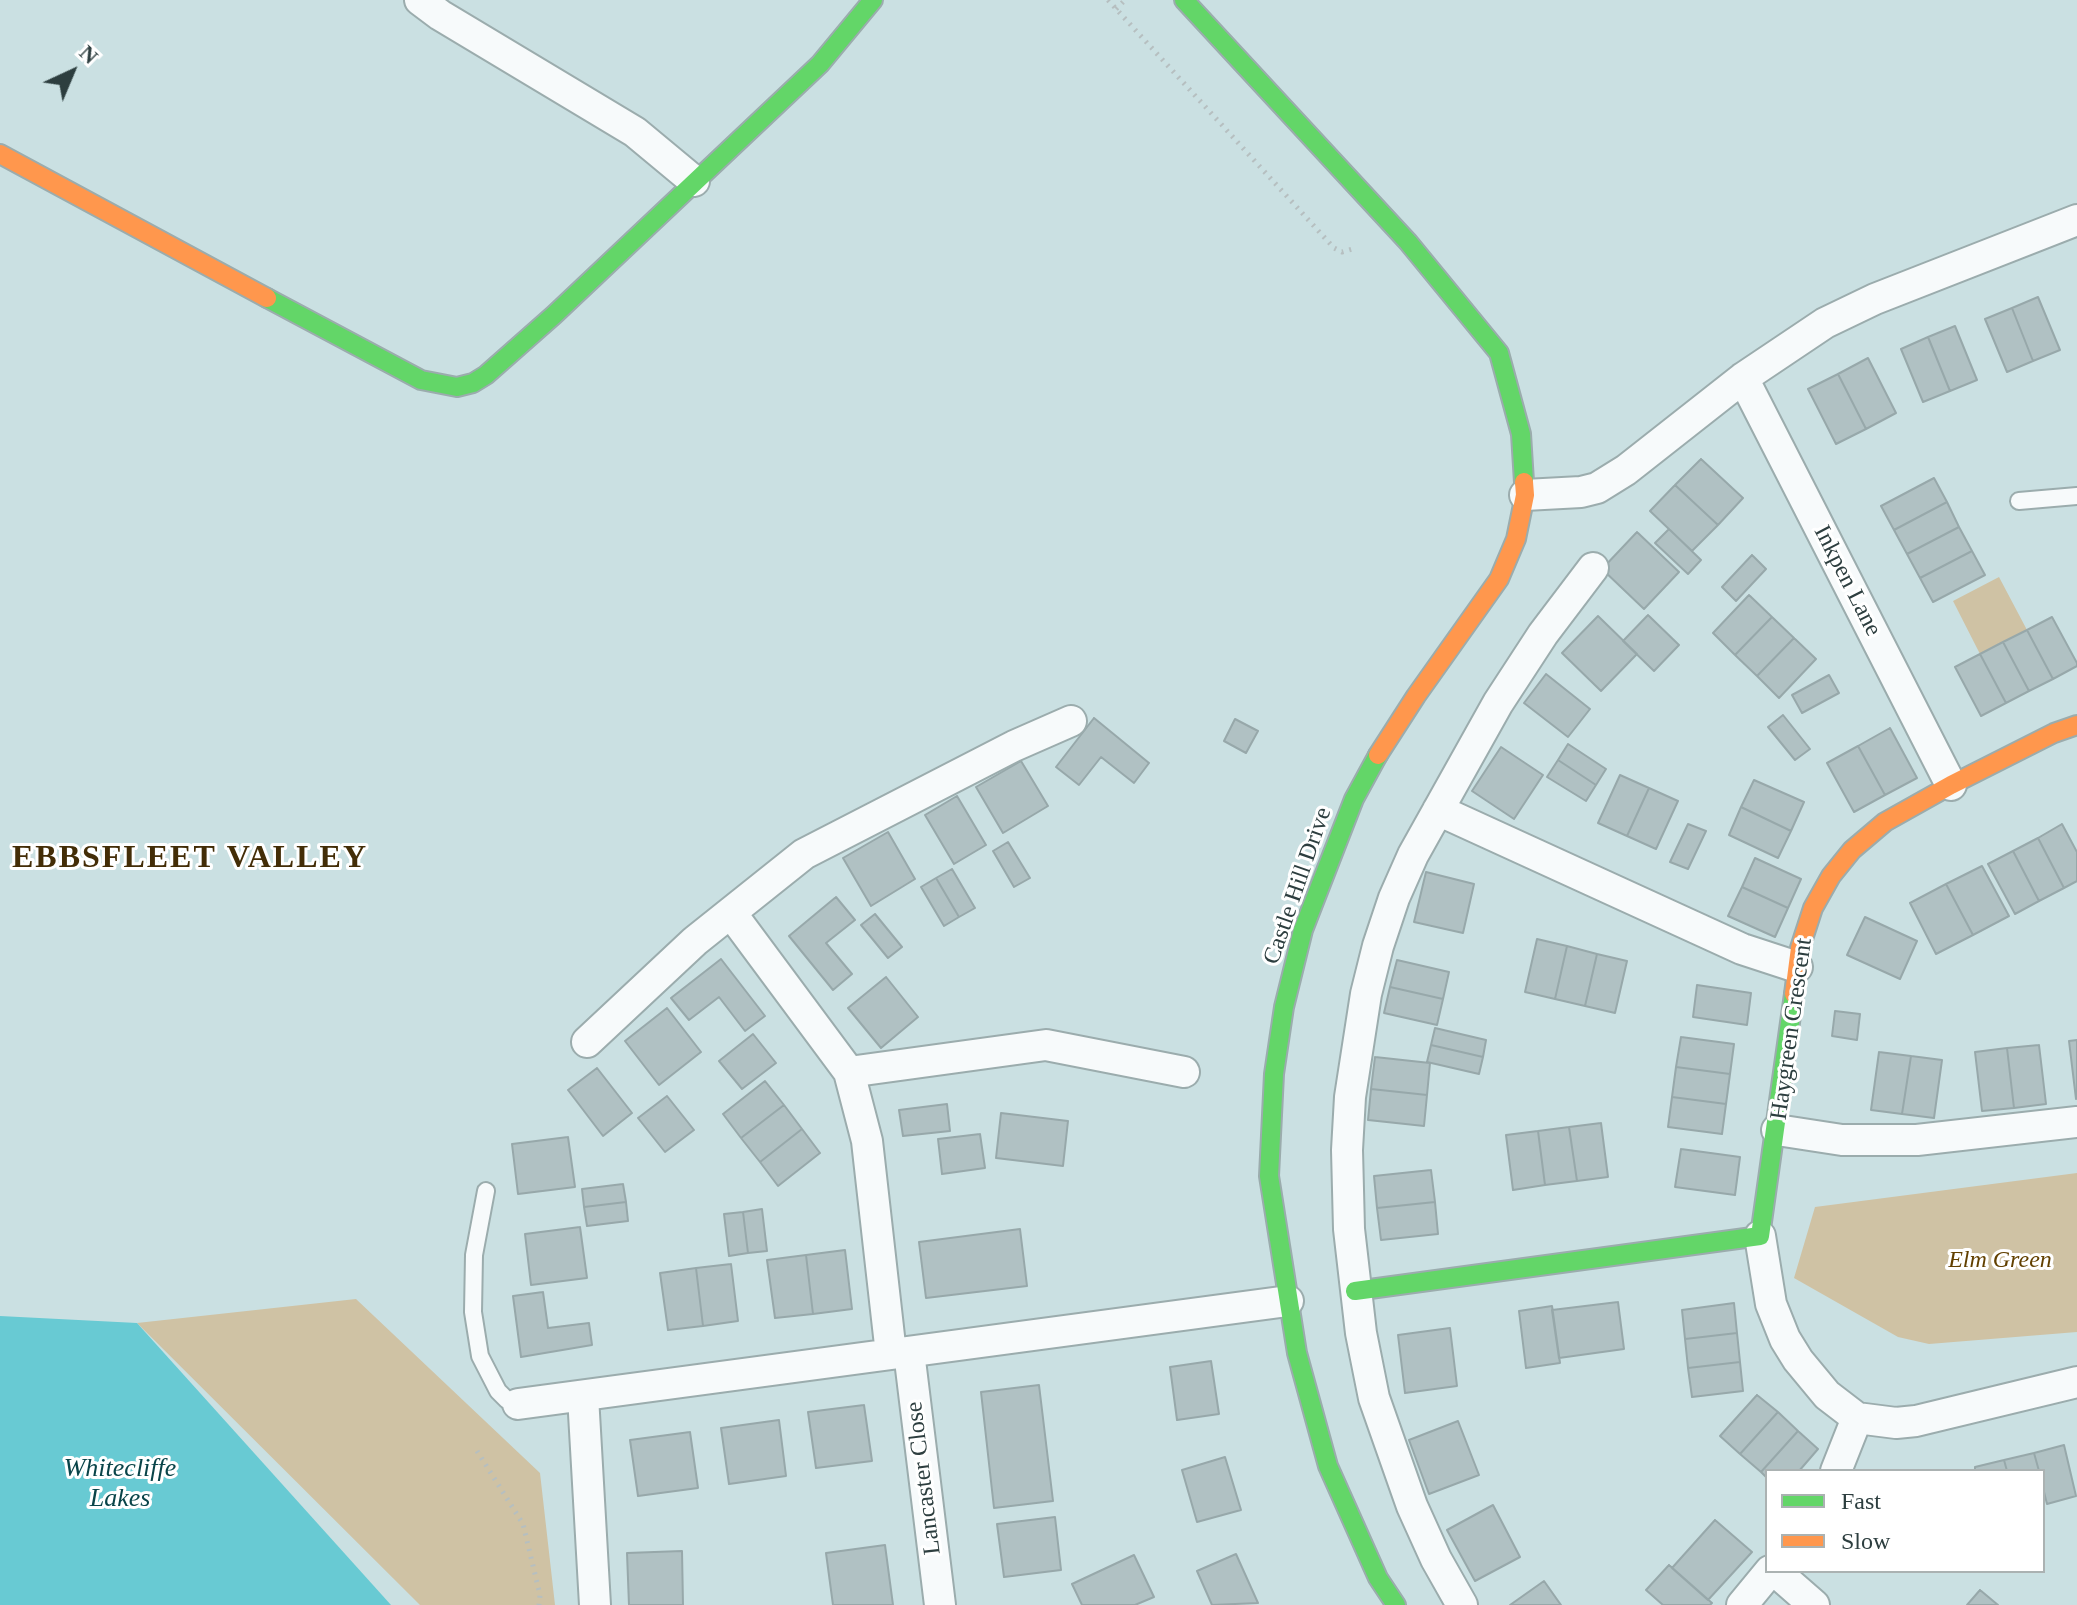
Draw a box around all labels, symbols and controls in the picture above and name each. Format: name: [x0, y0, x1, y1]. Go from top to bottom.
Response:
north arrow: [32, 32, 112, 112]
text: N: [75, 40, 103, 69]
street label: Inkpen Lane: [1807, 521, 1887, 641]
street label: Castle Hill Drive: [1258, 804, 1338, 968]
district label: EBBSFLEET VALLEY: [12, 840, 368, 878]
street label: Haygreen Crescent: [1765, 936, 1819, 1122]
park label: Elm Green: [1948, 1247, 2052, 1275]
street label: Lancaster Close: [900, 1400, 948, 1556]
water label: Whitecliffe Lakes: [64, 1453, 176, 1514]
legend: [1765, 1469, 2045, 1573]
text: Fast: [1841, 1488, 1881, 1514]
text: Slow: [1841, 1528, 1890, 1554]

